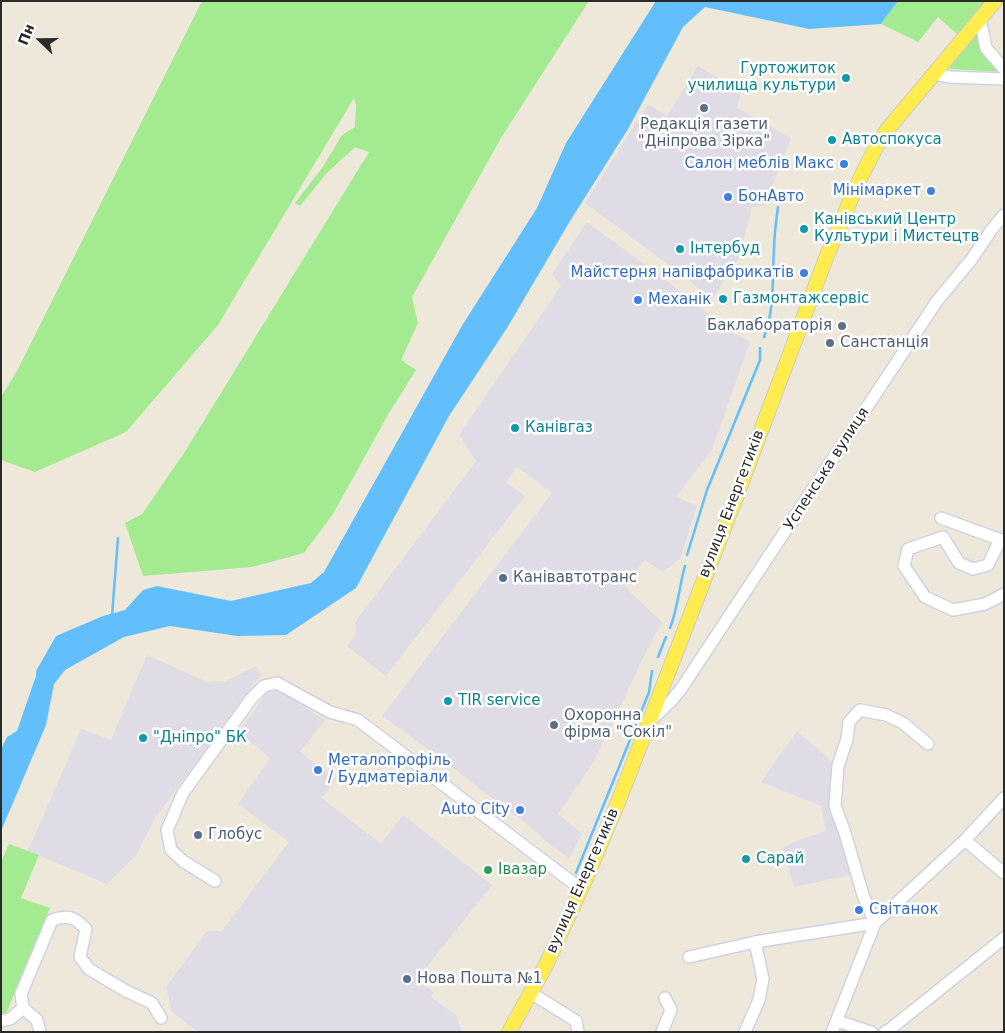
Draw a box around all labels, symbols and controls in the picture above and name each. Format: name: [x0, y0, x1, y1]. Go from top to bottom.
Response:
north arrow: [15, 15, 65, 65]
text: Пн: [15, 21, 38, 47]
place label: Гуртожиток училища культури: [688, 60, 836, 95]
marker: Гуртожиток училища культури: [840, 72, 852, 84]
marker: Редакція газети "Дніпрова Зірка": [698, 102, 710, 114]
place label: Редакція газети "Дніпрова Зірка": [638, 116, 770, 151]
place label: Автоспокуса: [842, 131, 942, 149]
marker: Автоспокуса: [826, 134, 838, 146]
place label: Салон меблів Макс: [684, 155, 834, 173]
marker: Салон меблів Макс: [838, 158, 850, 170]
place label: Мінімаркет: [833, 182, 921, 200]
marker: Мінімаркет: [925, 185, 937, 197]
place label: БонАвто: [738, 188, 804, 206]
marker: БонАвто: [722, 191, 734, 203]
place label: Канівський Центр Культури і Мистецтв: [814, 211, 979, 246]
marker: Канівський Центр Культури і Мистецтв: [798, 223, 810, 235]
place label: Інтербуд: [690, 240, 760, 258]
marker: Інтербуд: [674, 243, 686, 255]
place label: Майстерня напівфабрикатів: [570, 264, 794, 282]
marker: Майстерня напівфабрикатів: [798, 267, 810, 279]
place label: Газмонтажсервіс: [733, 290, 869, 308]
place label: Механік: [648, 291, 711, 309]
marker: Газмонтажсервіс: [717, 293, 729, 305]
marker: Механік: [632, 294, 644, 306]
place label: Баклабораторія: [707, 317, 832, 335]
marker: Баклабораторія: [836, 320, 848, 332]
place label: Санстанція: [840, 334, 929, 352]
marker: Санстанція: [824, 337, 836, 349]
street label: Успенська вулиця: [781, 404, 873, 534]
place label: Канівгаз: [525, 419, 593, 437]
marker: Канівгаз: [509, 422, 521, 434]
street label: вулиця Енергетиків: [696, 428, 768, 580]
place label: Канівавтотранс: [513, 569, 637, 587]
marker: Канівавтотранс: [497, 572, 509, 584]
place label: TIR service: [458, 692, 541, 710]
marker: TIR service: [442, 695, 454, 707]
place label: Охоронна фірма "Сокіл": [564, 707, 672, 742]
marker: Охоронна фірма "Сокіл": [548, 719, 560, 731]
place label: "Дніпро" БК: [153, 729, 247, 747]
marker: "Дніпро" БК: [137, 732, 149, 744]
place label: Металопрофіль / Будматеріали: [328, 752, 451, 787]
marker: Металопрофіль / Будматеріали: [312, 764, 324, 776]
place label: Auto City: [441, 801, 510, 819]
marker: Auto City: [514, 804, 526, 816]
street label: вулиця Енергетиків: [543, 806, 623, 956]
place label: Глобус: [208, 826, 262, 844]
marker: Глобус: [192, 829, 204, 841]
place label: Сарай: [756, 850, 804, 868]
marker: Сарай: [740, 853, 752, 865]
place label: Івазар: [498, 861, 547, 879]
marker: Івазар: [482, 864, 494, 876]
place label: Світанок: [869, 901, 938, 919]
marker: Світанок: [853, 904, 865, 916]
place label: Нова Пошта №1: [417, 970, 542, 988]
marker: Нова Пошта №1: [401, 973, 413, 985]

